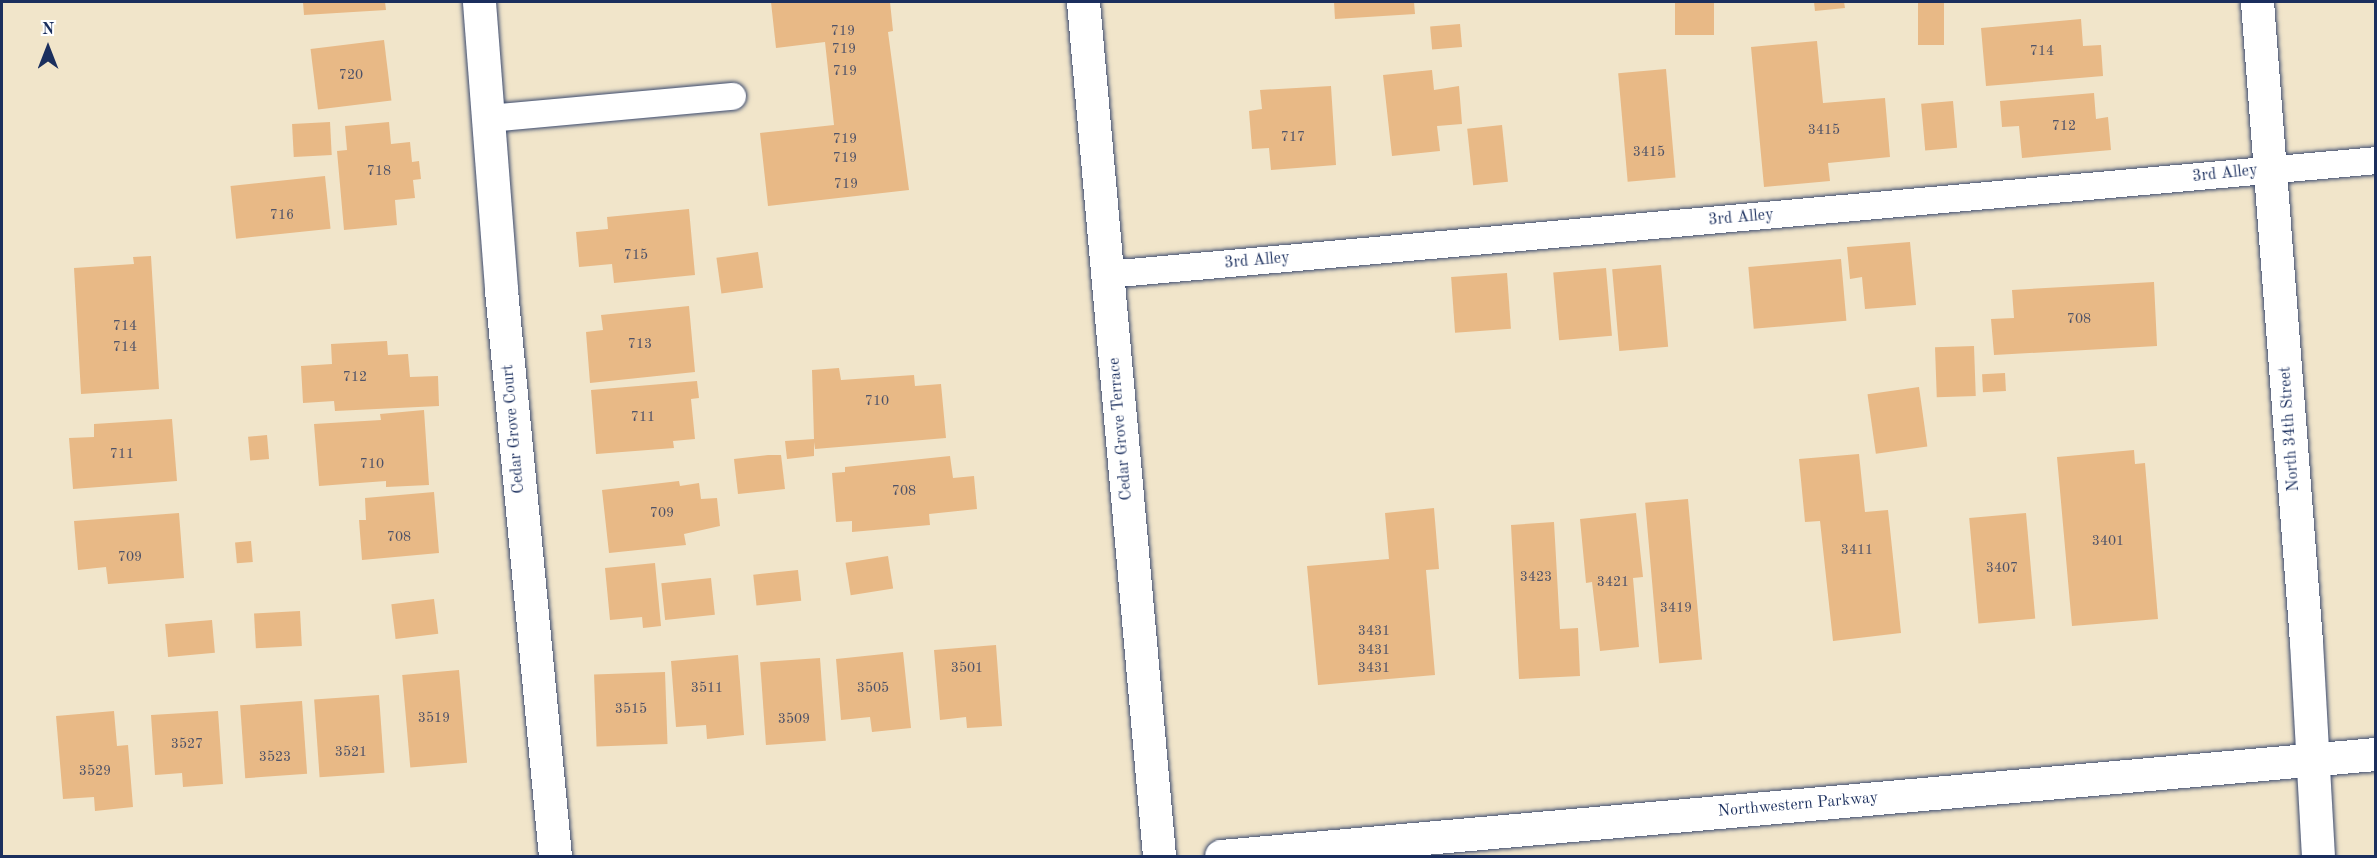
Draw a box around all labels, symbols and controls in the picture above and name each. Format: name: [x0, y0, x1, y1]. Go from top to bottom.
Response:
north arrow: [18, 18, 78, 78]
text: N: [42, 22, 54, 38]
house number: 719: [831, 23, 855, 39]
house number: 719: [832, 41, 856, 57]
house number: 714: [2030, 43, 2054, 59]
house number: 719: [833, 63, 857, 79]
house number: 720: [339, 67, 363, 83]
house number: 712: [2052, 118, 2076, 134]
house number: 3415: [1808, 122, 1840, 138]
house number: 717: [1281, 129, 1305, 145]
house number: 719: [833, 131, 857, 147]
house number: 3415: [1633, 144, 1665, 160]
house number: 719: [833, 150, 857, 166]
street label: 3rd Alley: [2191, 161, 2259, 187]
house number: 718: [367, 163, 391, 179]
house number: 719: [834, 176, 858, 192]
street label: 3rd Alley: [1708, 206, 1774, 230]
house number: 716: [270, 207, 294, 223]
house number: 715: [624, 247, 648, 263]
street label: 3rd Alley: [1224, 249, 1290, 273]
house number: 708: [2067, 311, 2091, 327]
house number: 714: [113, 318, 137, 334]
house number: 713: [628, 336, 652, 352]
house number: 714: [113, 339, 137, 355]
street label: Cedar Grove Terrace: [1105, 357, 1137, 501]
street label: Cedar Grove Court: [499, 364, 529, 494]
street label: North 34th Street: [2276, 366, 2304, 492]
house number: 712: [343, 369, 367, 385]
house number: 710: [865, 393, 889, 409]
house number: 711: [631, 409, 655, 425]
house number: 711: [110, 446, 134, 462]
house number: 710: [360, 456, 384, 472]
house number: 708: [892, 483, 916, 499]
house number: 709: [650, 505, 674, 521]
house number: 708: [387, 529, 411, 545]
house number: 3401: [2092, 533, 2124, 549]
house number: 3411: [1841, 542, 1873, 558]
house number: 709: [118, 549, 142, 565]
house number: 3407: [1986, 560, 2018, 576]
house number: 3423: [1520, 569, 1552, 585]
house number: 3421: [1597, 574, 1629, 590]
house number: 3419: [1660, 600, 1692, 616]
house number: 3431: [1358, 623, 1390, 639]
house number: 3431: [1358, 642, 1390, 658]
house number: 3501: [951, 660, 983, 676]
house number: 3431: [1358, 660, 1390, 676]
house number: 3511: [691, 680, 723, 696]
house number: 3505: [857, 680, 889, 696]
house number: 3515: [615, 701, 647, 717]
house number: 3519: [418, 710, 450, 726]
house number: 3509: [778, 711, 810, 727]
house number: 3527: [171, 736, 203, 752]
house number: 3521: [335, 744, 367, 760]
house number: 3523: [259, 749, 291, 765]
house number: 3529: [79, 763, 111, 779]
street label: Northwestern Parkway: [1717, 788, 1879, 822]

